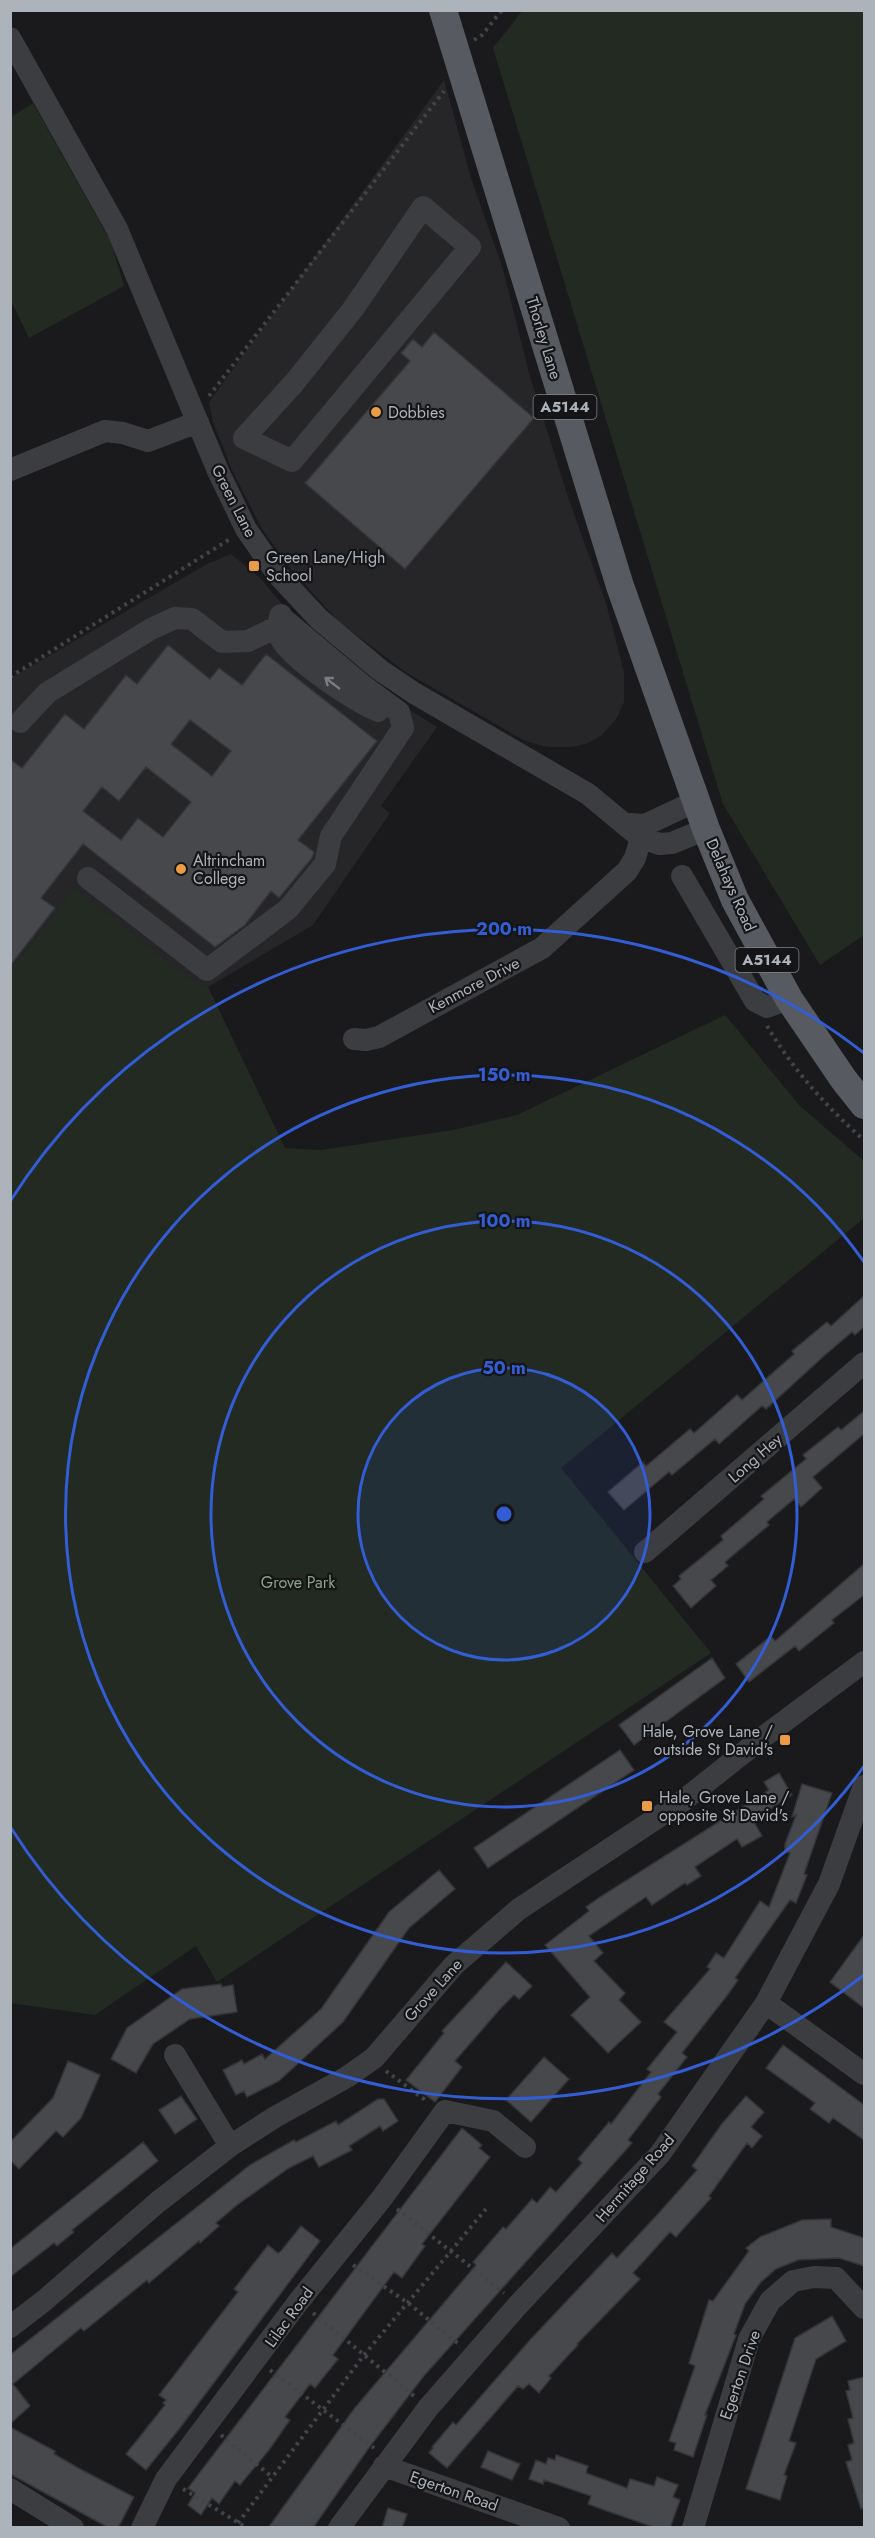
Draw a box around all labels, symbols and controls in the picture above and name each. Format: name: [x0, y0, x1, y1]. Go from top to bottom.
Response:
street label: Thorley Lane: [521, 294, 567, 382]
road number: A5144: [534, 395, 596, 419]
place label: Dobbies: [388, 401, 445, 424]
marker: Dobbies: [369, 405, 383, 419]
street label: Green Lane: [206, 461, 262, 541]
place label: Green Lane/High School: [266, 546, 385, 587]
marker: Green Lane/High School: [247, 559, 261, 573]
one-way arrow: [324, 676, 340, 689]
street label: Delahays Road: [700, 835, 762, 935]
place label: Altrincham College: [193, 849, 265, 890]
marker: Altrincham College: [174, 862, 188, 876]
text: 200 m: [476, 916, 532, 942]
road number: A5144: [736, 948, 798, 972]
street label: Kenmore Drive: [424, 951, 524, 1019]
text: 150 m: [478, 1062, 530, 1088]
text: 100 m: [477, 1208, 531, 1234]
text: 50 m: [482, 1355, 526, 1381]
street label: Long Hey: [723, 1427, 788, 1488]
centre of rings: [494, 1504, 514, 1524]
park label: Grove Park: [261, 1571, 336, 1594]
place label: Hale, Grove Lane / outside St David's: [642, 1720, 773, 1761]
marker: Hale, Grove Lane / outside St David's: [778, 1733, 792, 1747]
place label: Hale, Grove Lane / opposite St David's: [659, 1786, 790, 1827]
marker: Hale, Grove Lane / opposite St David's: [640, 1799, 654, 1813]
street label: Grove Lane: [399, 1953, 467, 2027]
street label: Hermitage Road: [590, 2129, 680, 2227]
street label: Lilac Road: [259, 2282, 319, 2352]
street label: Egerton Drive: [714, 2327, 766, 2423]
street label: Egerton Road: [407, 2465, 501, 2517]

